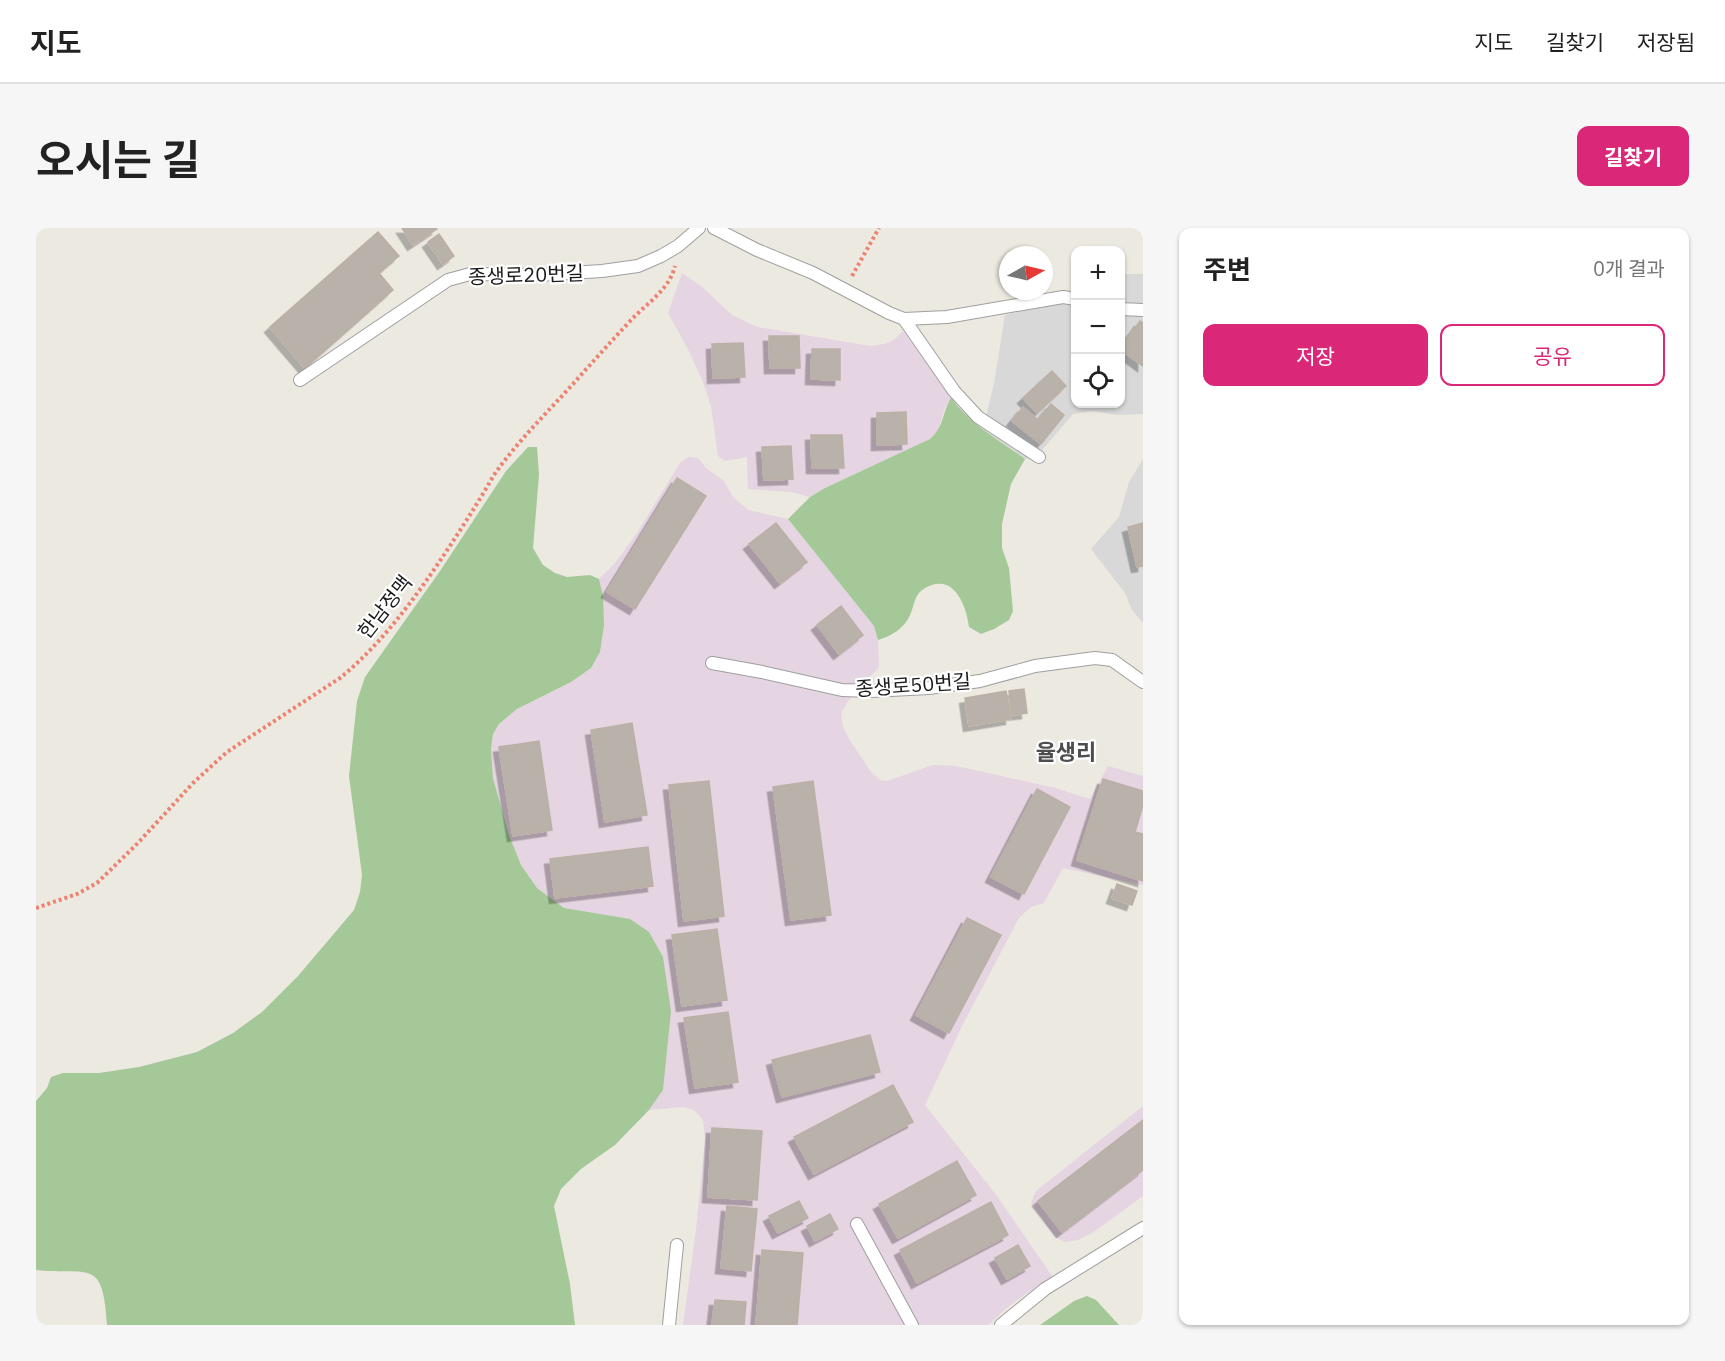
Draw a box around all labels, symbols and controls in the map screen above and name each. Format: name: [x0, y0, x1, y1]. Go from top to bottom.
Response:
text: 지도: [30, 24, 82, 61]
text: 지도: [1474, 28, 1513, 56]
text: 길찾기: [1546, 28, 1604, 56]
text: 저장됨: [1637, 28, 1695, 56]
button: 길찾기: [1577, 126, 1689, 186]
text: 오시는 길: [36, 132, 200, 187]
north arrow: [999, 246, 1053, 300]
map controls: [1071, 246, 1125, 408]
button: +: [1071, 246, 1125, 300]
text: 주변: [1203, 252, 1251, 286]
text: 0개 결과: [1593, 255, 1665, 282]
street label: 종생로20번길: [468, 259, 584, 290]
button: −: [1071, 300, 1125, 354]
button: 저장: [1203, 324, 1428, 386]
button: 공유: [1440, 324, 1665, 386]
button: locate: [1071, 354, 1125, 408]
street label: 한남정맥: [351, 569, 418, 644]
street label: 종생로50번길: [854, 667, 972, 702]
district label: 율생리: [1036, 737, 1096, 766]

